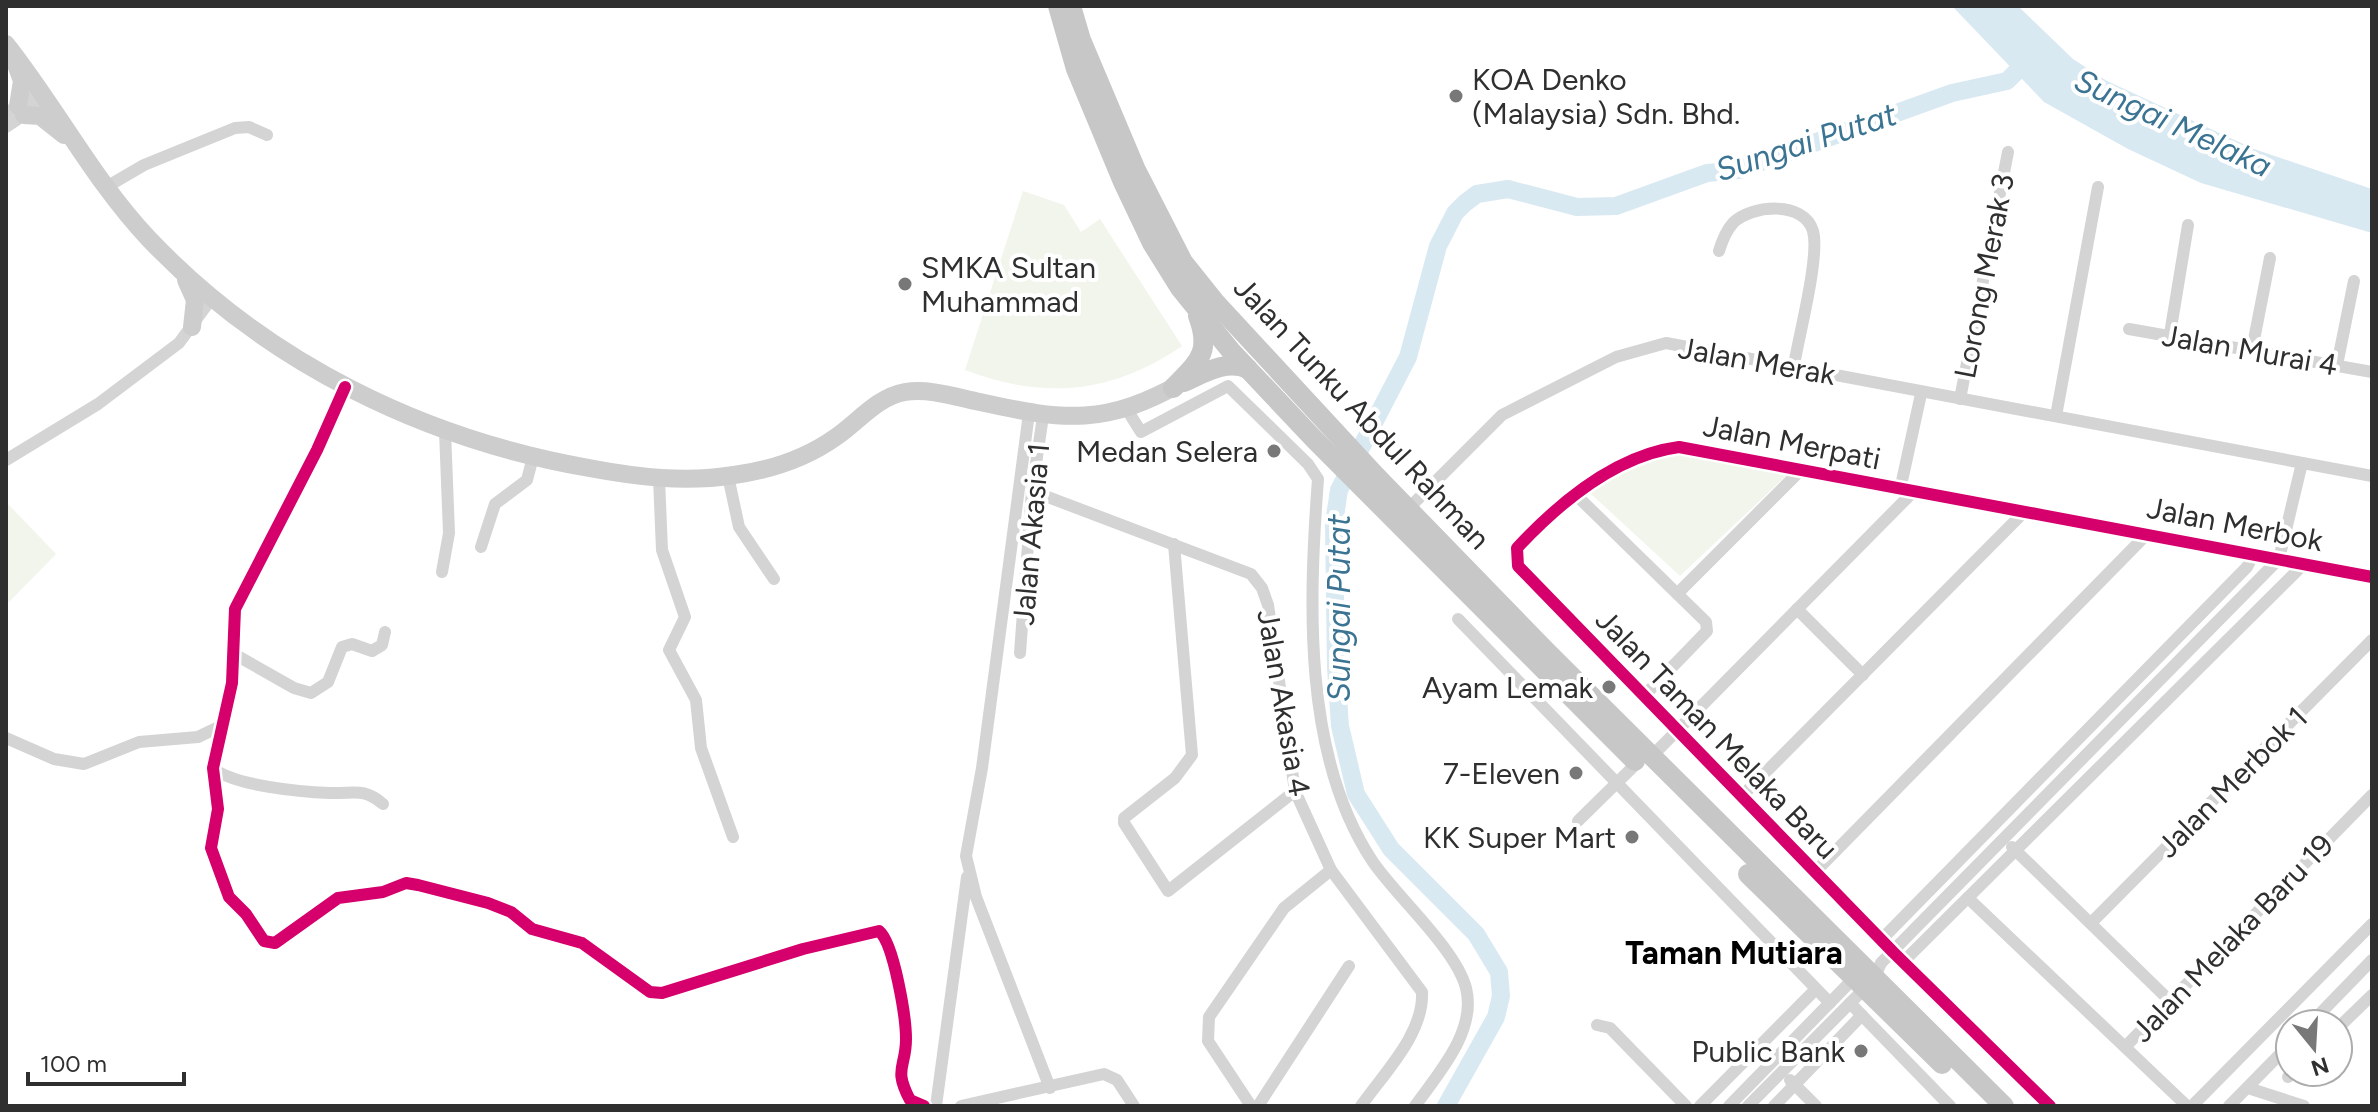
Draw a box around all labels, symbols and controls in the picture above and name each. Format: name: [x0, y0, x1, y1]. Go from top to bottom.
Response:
place label: KOA Denko (Malaysia) Sdn. Bhd.: [1472, 61, 1740, 132]
water label: Sungai Melaka: [2069, 61, 2277, 185]
marker: KOA Denko (Malaysia) Sdn. Bhd.: [1447, 87, 1465, 105]
water label: Sungai Putat: [1711, 95, 1902, 189]
street label: Lorong Merak 3: [1946, 170, 2022, 382]
place label: SMKA Sultan Muhammad: [921, 249, 1096, 320]
street label: Jalan Tunku Abdul Rahman: [1226, 269, 1498, 557]
marker: SMKA Sultan Muhammad: [896, 275, 914, 293]
street label: Jalan Murai 4: [2159, 316, 2341, 384]
street label: Jalan Merak: [1676, 329, 1839, 393]
street label: Jalan Merpati: [1700, 407, 1884, 477]
place label: Medan Selera: [1076, 433, 1258, 470]
street label: Jalan Akasia 1: [1005, 441, 1057, 627]
marker: Medan Selera: [1265, 442, 1283, 460]
street label: Jalan Merbok: [2144, 489, 2326, 559]
water label: Sungai Putat: [1320, 513, 1358, 702]
street label: Jalan Taman Melaka Baru: [1588, 601, 1846, 867]
street label: Jalan Akasia 4: [1249, 607, 1319, 799]
place label: Ayam Lemak: [1422, 669, 1593, 706]
marker: Ayam Lemak: [1600, 678, 1618, 696]
street label: Jalan Merbok 1: [2149, 699, 2315, 865]
place label: 7-Eleven: [1443, 755, 1560, 792]
marker: 7-Eleven: [1567, 764, 1585, 782]
place label: KK Super Mart: [1423, 819, 1616, 856]
street label: Jalan Melaka Baru 19: [2123, 826, 2341, 1050]
marker: KK Super Mart: [1623, 828, 1641, 846]
district label: Taman Mutiara: [1625, 934, 1843, 972]
north arrow: [2274, 1008, 2354, 1088]
place label: Public Bank: [1691, 1033, 1845, 1070]
scale bar: [28, 1036, 184, 1086]
marker: Public Bank: [1852, 1042, 1870, 1060]
text: 100 m: [40, 1049, 107, 1078]
text: N: [2308, 1051, 2332, 1082]

